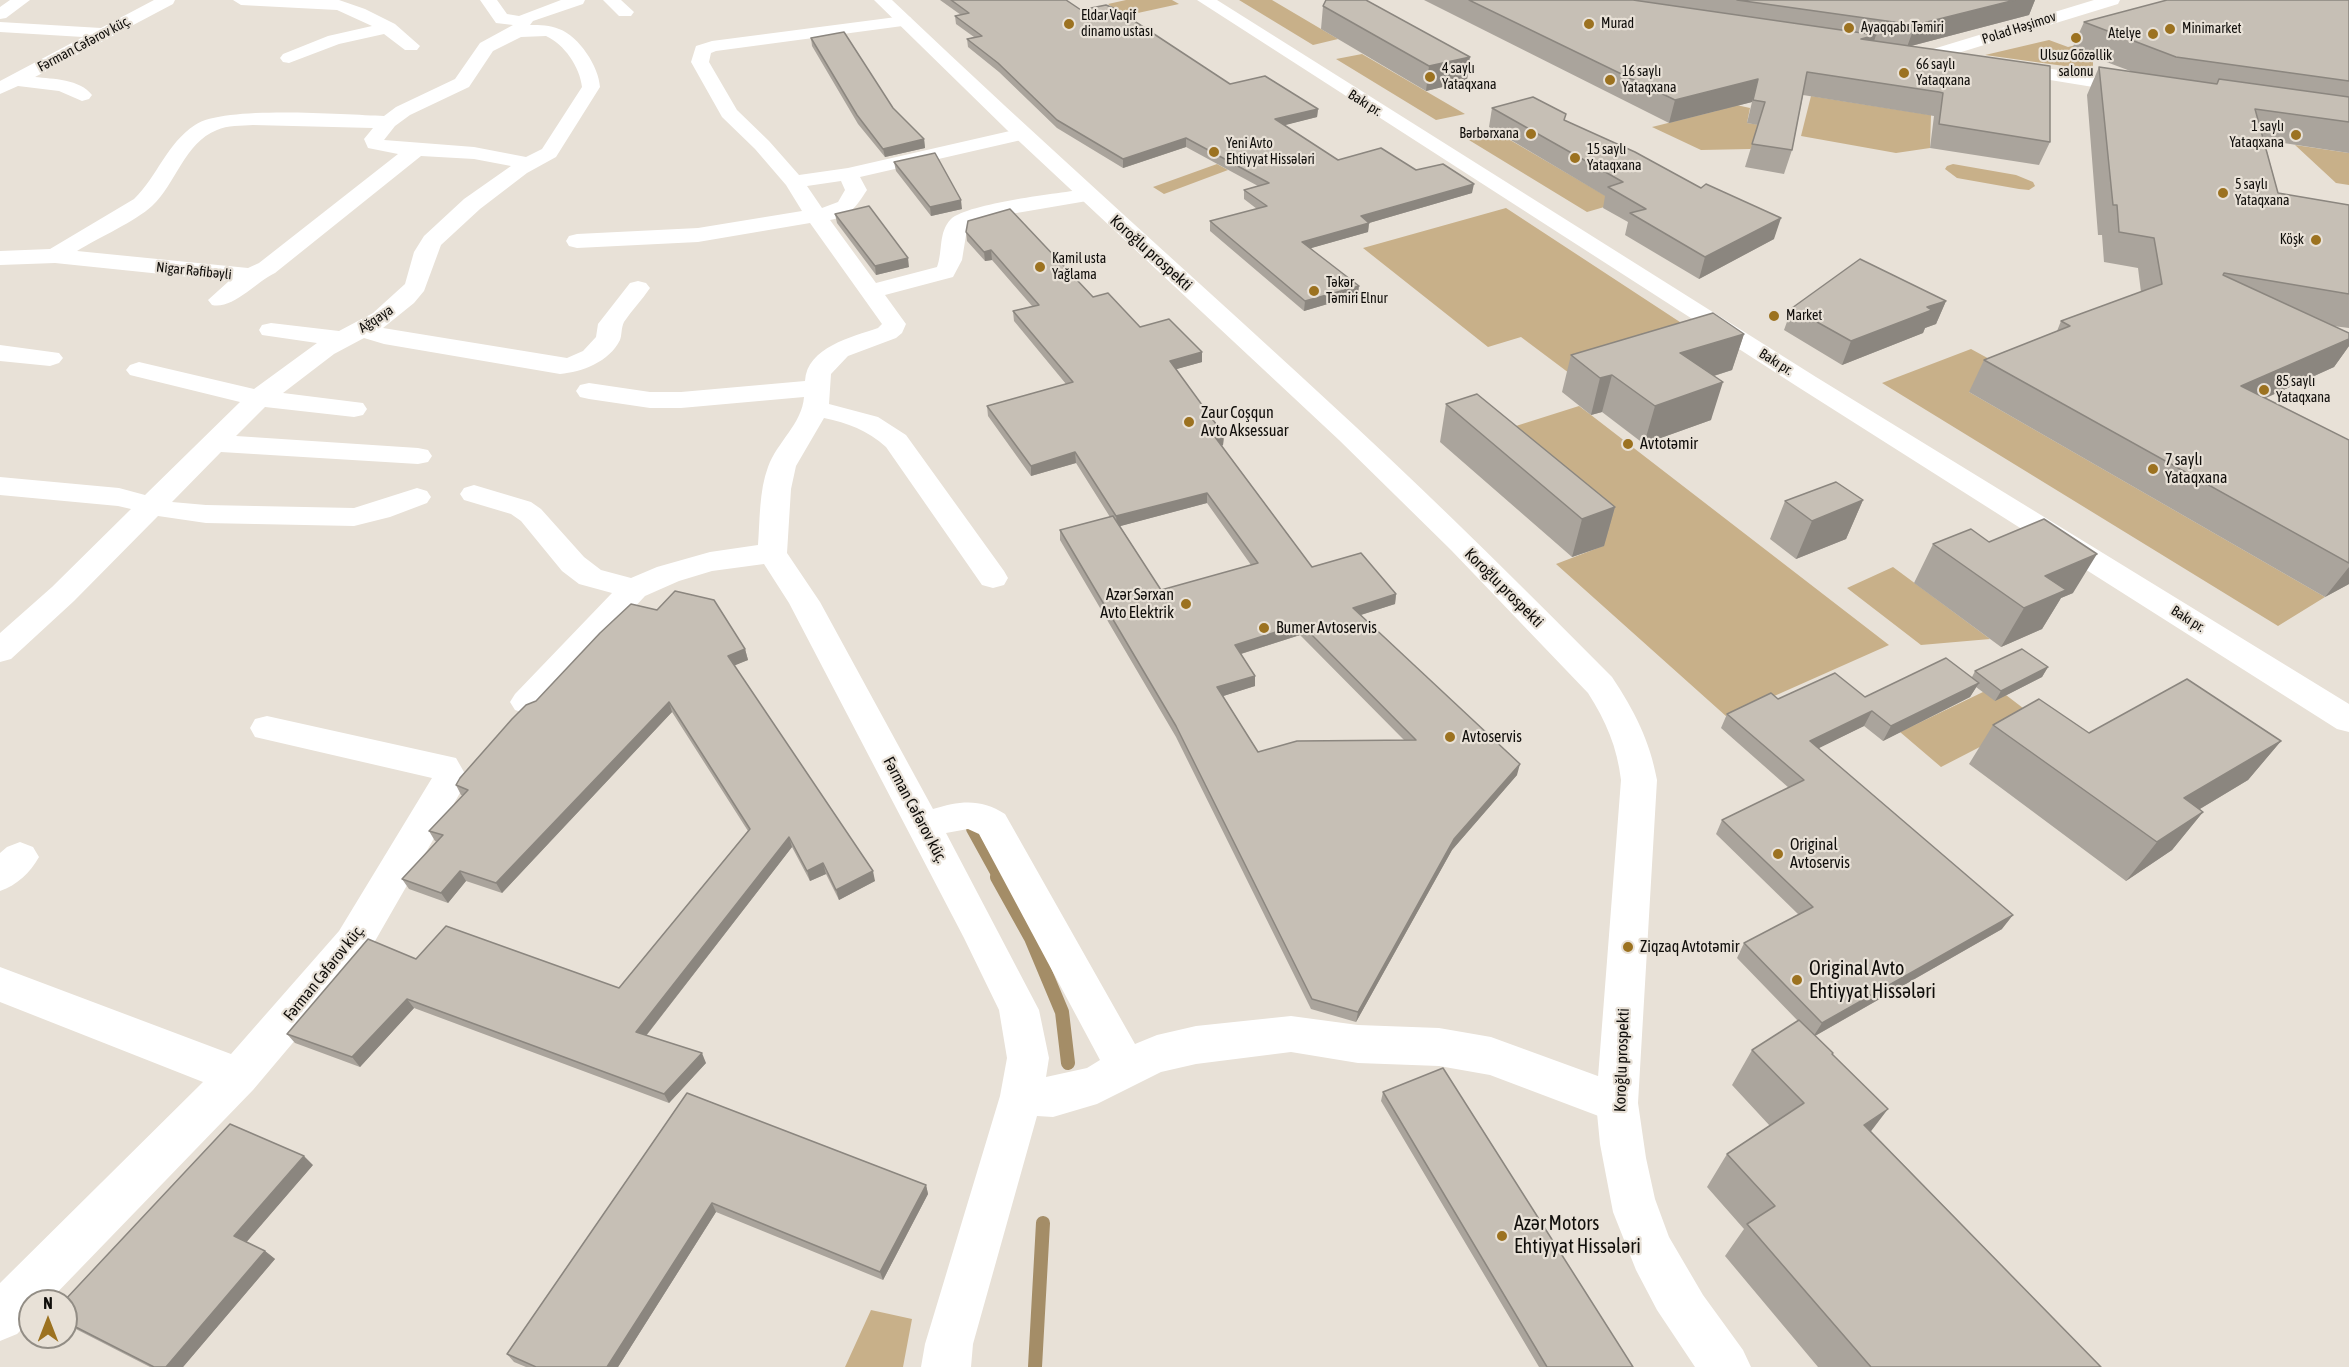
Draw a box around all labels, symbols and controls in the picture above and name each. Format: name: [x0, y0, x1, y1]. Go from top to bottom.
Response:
place label: Eldar Vaqif dinamo ustası: [1081, 8, 1153, 40]
street label: Polad Həşimov: [1980, 8, 2058, 48]
street label: Fərman Cəfərov küç.: [35, 12, 133, 76]
place label: Murad: [1601, 16, 1634, 32]
marker: Eldar Vaqif dinamo ustası: [1062, 17, 1076, 31]
marker: Murad: [1582, 17, 1596, 31]
place label: Ayaqqabı Təmiri: [1861, 20, 1944, 36]
marker: Ayaqqabı Təmiri: [1842, 21, 1856, 35]
place label: Minimarket: [2182, 21, 2242, 37]
marker: Minimarket: [2163, 22, 2177, 36]
place label: Atelye: [2108, 26, 2141, 42]
marker: Atelye: [2146, 27, 2160, 41]
marker: Ulsuz Gözəllik salonu: [2069, 31, 2083, 45]
place label: Ulsuz Gözəllik salonu: [2040, 48, 2112, 80]
place label: 66 saylı Yataqxana: [1916, 57, 1971, 90]
place label: 4 saylı Yataqxana: [1442, 61, 1497, 94]
place label: 16 saylı Yataqxana: [1622, 64, 1677, 96]
marker: 66 saylı Yataqxana: [1897, 66, 1911, 80]
marker: 4 saylı Yataqxana: [1423, 70, 1437, 84]
marker: 16 saylı Yataqxana: [1603, 73, 1617, 87]
street label: Bakı pr.: [1345, 86, 1385, 120]
place label: 1 saylı Yataqxana: [2229, 119, 2284, 152]
place label: Bərbərxana: [1459, 126, 1519, 142]
marker: Bərbərxana: [1524, 127, 1538, 141]
marker: 1 saylı Yataqxana: [2289, 128, 2303, 142]
place label: Yeni Avto Ehtiyyat Hissələri: [1226, 136, 1315, 168]
place label: 15 saylı Yataqxana: [1587, 142, 1642, 174]
marker: Yeni Avto Ehtiyyat Hissələri: [1207, 145, 1221, 159]
marker: 15 saylı Yataqxana: [1568, 151, 1582, 165]
place label: 5 saylı Yataqxana: [2235, 177, 2290, 210]
marker: 5 saylı Yataqxana: [2216, 186, 2230, 200]
street label: Koroğlu prospekti: [1106, 211, 1196, 295]
place label: Köşk: [2280, 232, 2304, 248]
marker: Köşk: [2309, 233, 2323, 247]
place label: Kamil usta Yağlama: [1052, 251, 1106, 284]
street label: Nigar Rəfibəyli: [155, 259, 233, 283]
marker: Kamil usta Yağlama: [1033, 260, 1047, 274]
place label: Təkər Təmiri Elnur: [1326, 275, 1388, 308]
marker: Təkər Təmiri Elnur: [1307, 284, 1321, 298]
street label: Ağqaya: [356, 302, 396, 336]
place label: Market: [1786, 308, 1822, 324]
marker: Market: [1767, 309, 1781, 323]
street label: Bakı pr.: [1756, 345, 1796, 379]
place label: 85 saylı Yataqxana: [2276, 374, 2331, 406]
marker: 85 saylı Yataqxana: [2257, 383, 2271, 397]
place label: Zaur Coşqun Avto Aksessuar: [1201, 403, 1289, 441]
marker: Zaur Coşqun Avto Aksessuar: [1182, 415, 1196, 429]
place label: Avtotəmir: [1640, 434, 1698, 454]
marker: Avtotəmir: [1621, 437, 1635, 451]
place label: 7 saylı Yataqxana: [2165, 450, 2227, 488]
marker: 7 saylı Yataqxana: [2146, 462, 2160, 476]
street label: Koroğlu prospekti: [1460, 544, 1548, 632]
place label: Azər Sərxan Avto Elektrik: [1100, 585, 1174, 623]
marker: Azər Sərxan Avto Elektrik: [1179, 597, 1193, 611]
street label: Bakı pr.: [2168, 602, 2208, 636]
place label: Bumer Avtoservis: [1276, 618, 1377, 638]
marker: Bumer Avtoservis: [1257, 621, 1271, 635]
place label: Avtoservis: [1462, 727, 1522, 747]
marker: Avtoservis: [1443, 730, 1457, 744]
street label: Fərman Cəfərov küç.: [879, 754, 951, 866]
place label: Original Avtoservis: [1790, 835, 1850, 873]
marker: Original Avtoservis: [1771, 847, 1785, 861]
street label: Fərman Cəfərov küç.: [280, 921, 368, 1025]
place label: Ziqzaq Avtotəmir: [1640, 937, 1739, 957]
marker: Ziqzaq Avtotəmir: [1621, 940, 1635, 954]
place label: Original Avto Ehtiyyat Hissələri: [1809, 957, 1936, 1004]
marker: Original Avto Ehtiyyat Hissələri: [1790, 973, 1804, 987]
street label: Koroğlu prospekti: [1611, 1008, 1633, 1112]
place label: Azər Motors Ehtiyyat Hissələri: [1514, 1212, 1641, 1259]
marker: Azər Motors Ehtiyyat Hissələri: [1495, 1229, 1509, 1243]
north arrow: [18, 1289, 78, 1349]
text: N: [43, 1294, 53, 1312]

